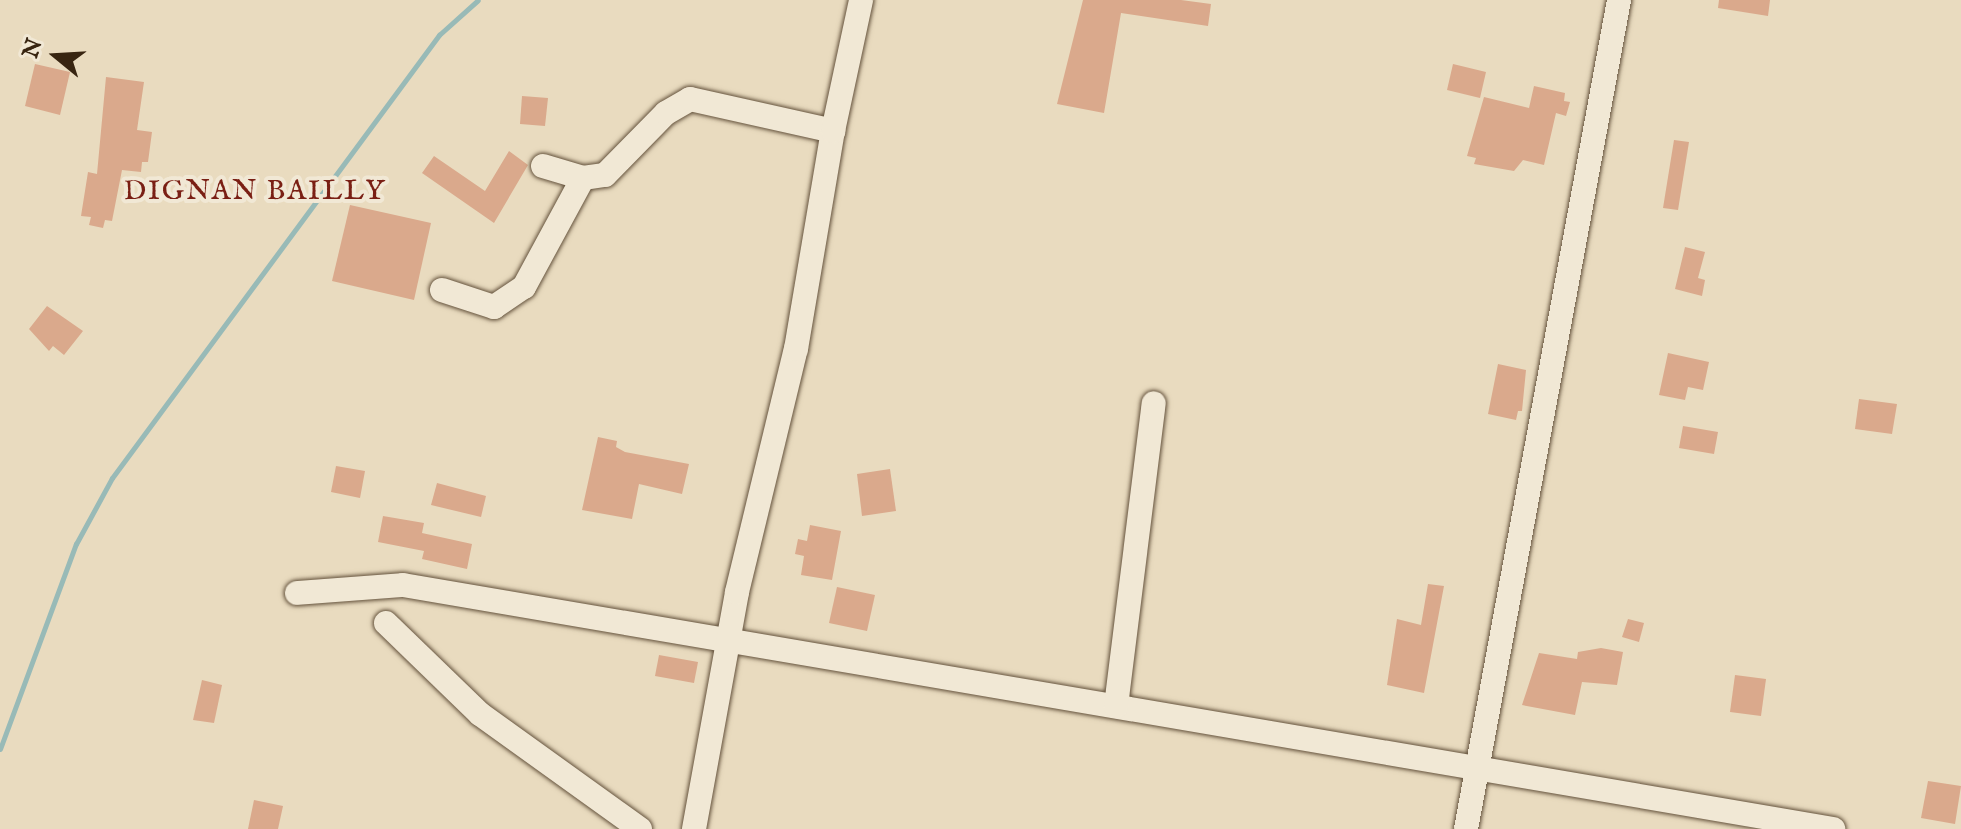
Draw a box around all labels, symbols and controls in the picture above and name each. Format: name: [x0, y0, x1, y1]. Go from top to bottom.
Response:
north arrow: [16, 16, 96, 96]
text: N: [17, 35, 49, 62]
district label: DIGNAN BAILLY: [124, 175, 386, 209]

